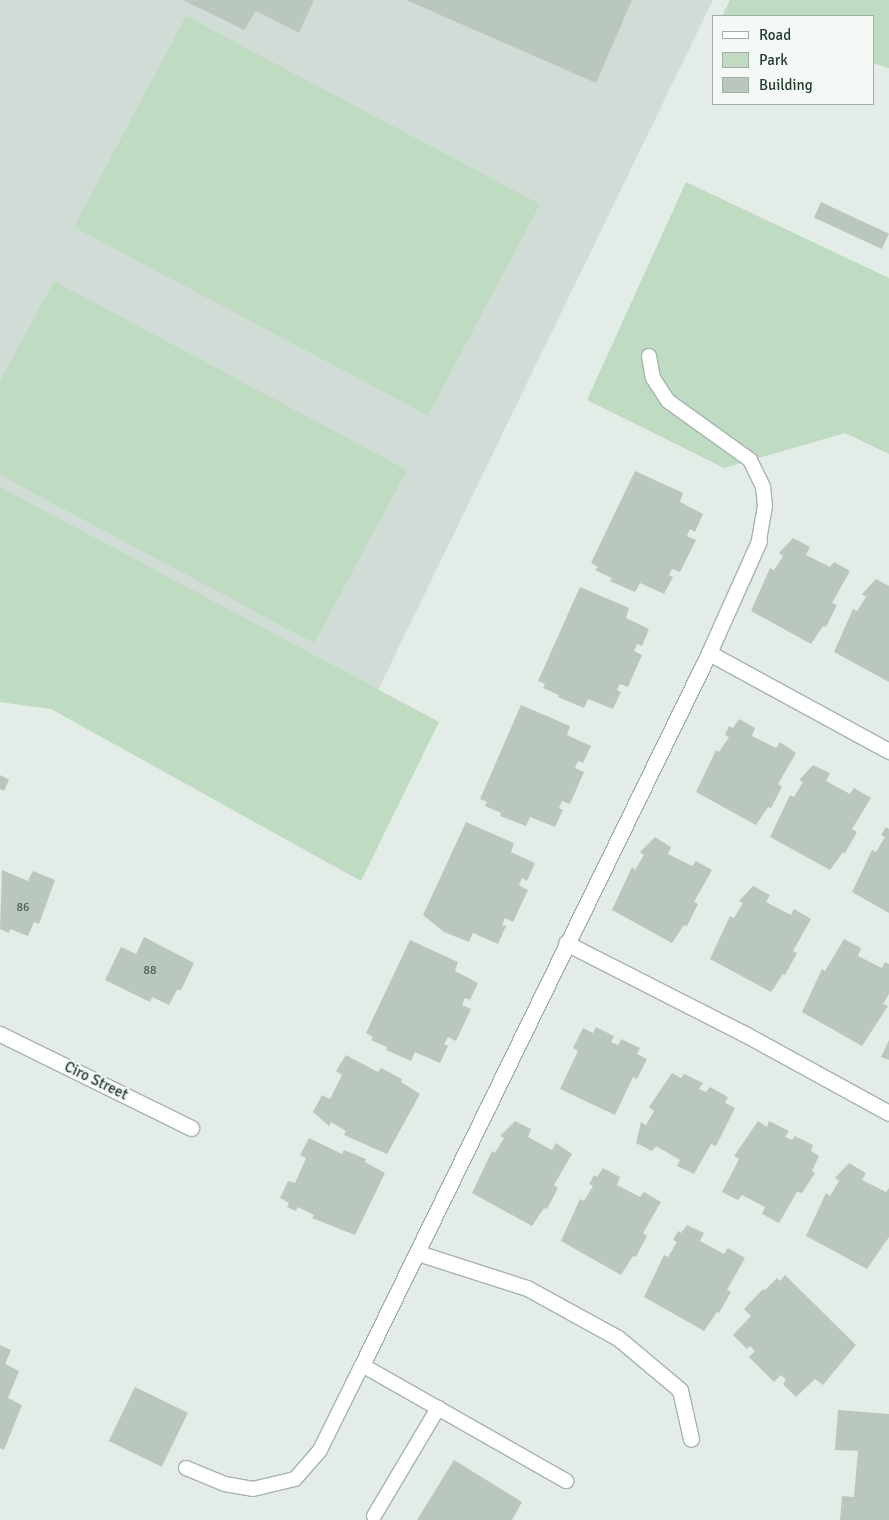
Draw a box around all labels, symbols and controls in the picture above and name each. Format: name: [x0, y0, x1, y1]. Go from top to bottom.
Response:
legend: [712, 15, 874, 105]
text: Road: [759, 26, 791, 44]
text: Park: [759, 51, 788, 69]
text: Building: [759, 76, 813, 94]
house number: 86: [17, 901, 29, 915]
house number: 88: [144, 964, 156, 978]
street label: Ciro Street: [61, 1058, 131, 1104]

